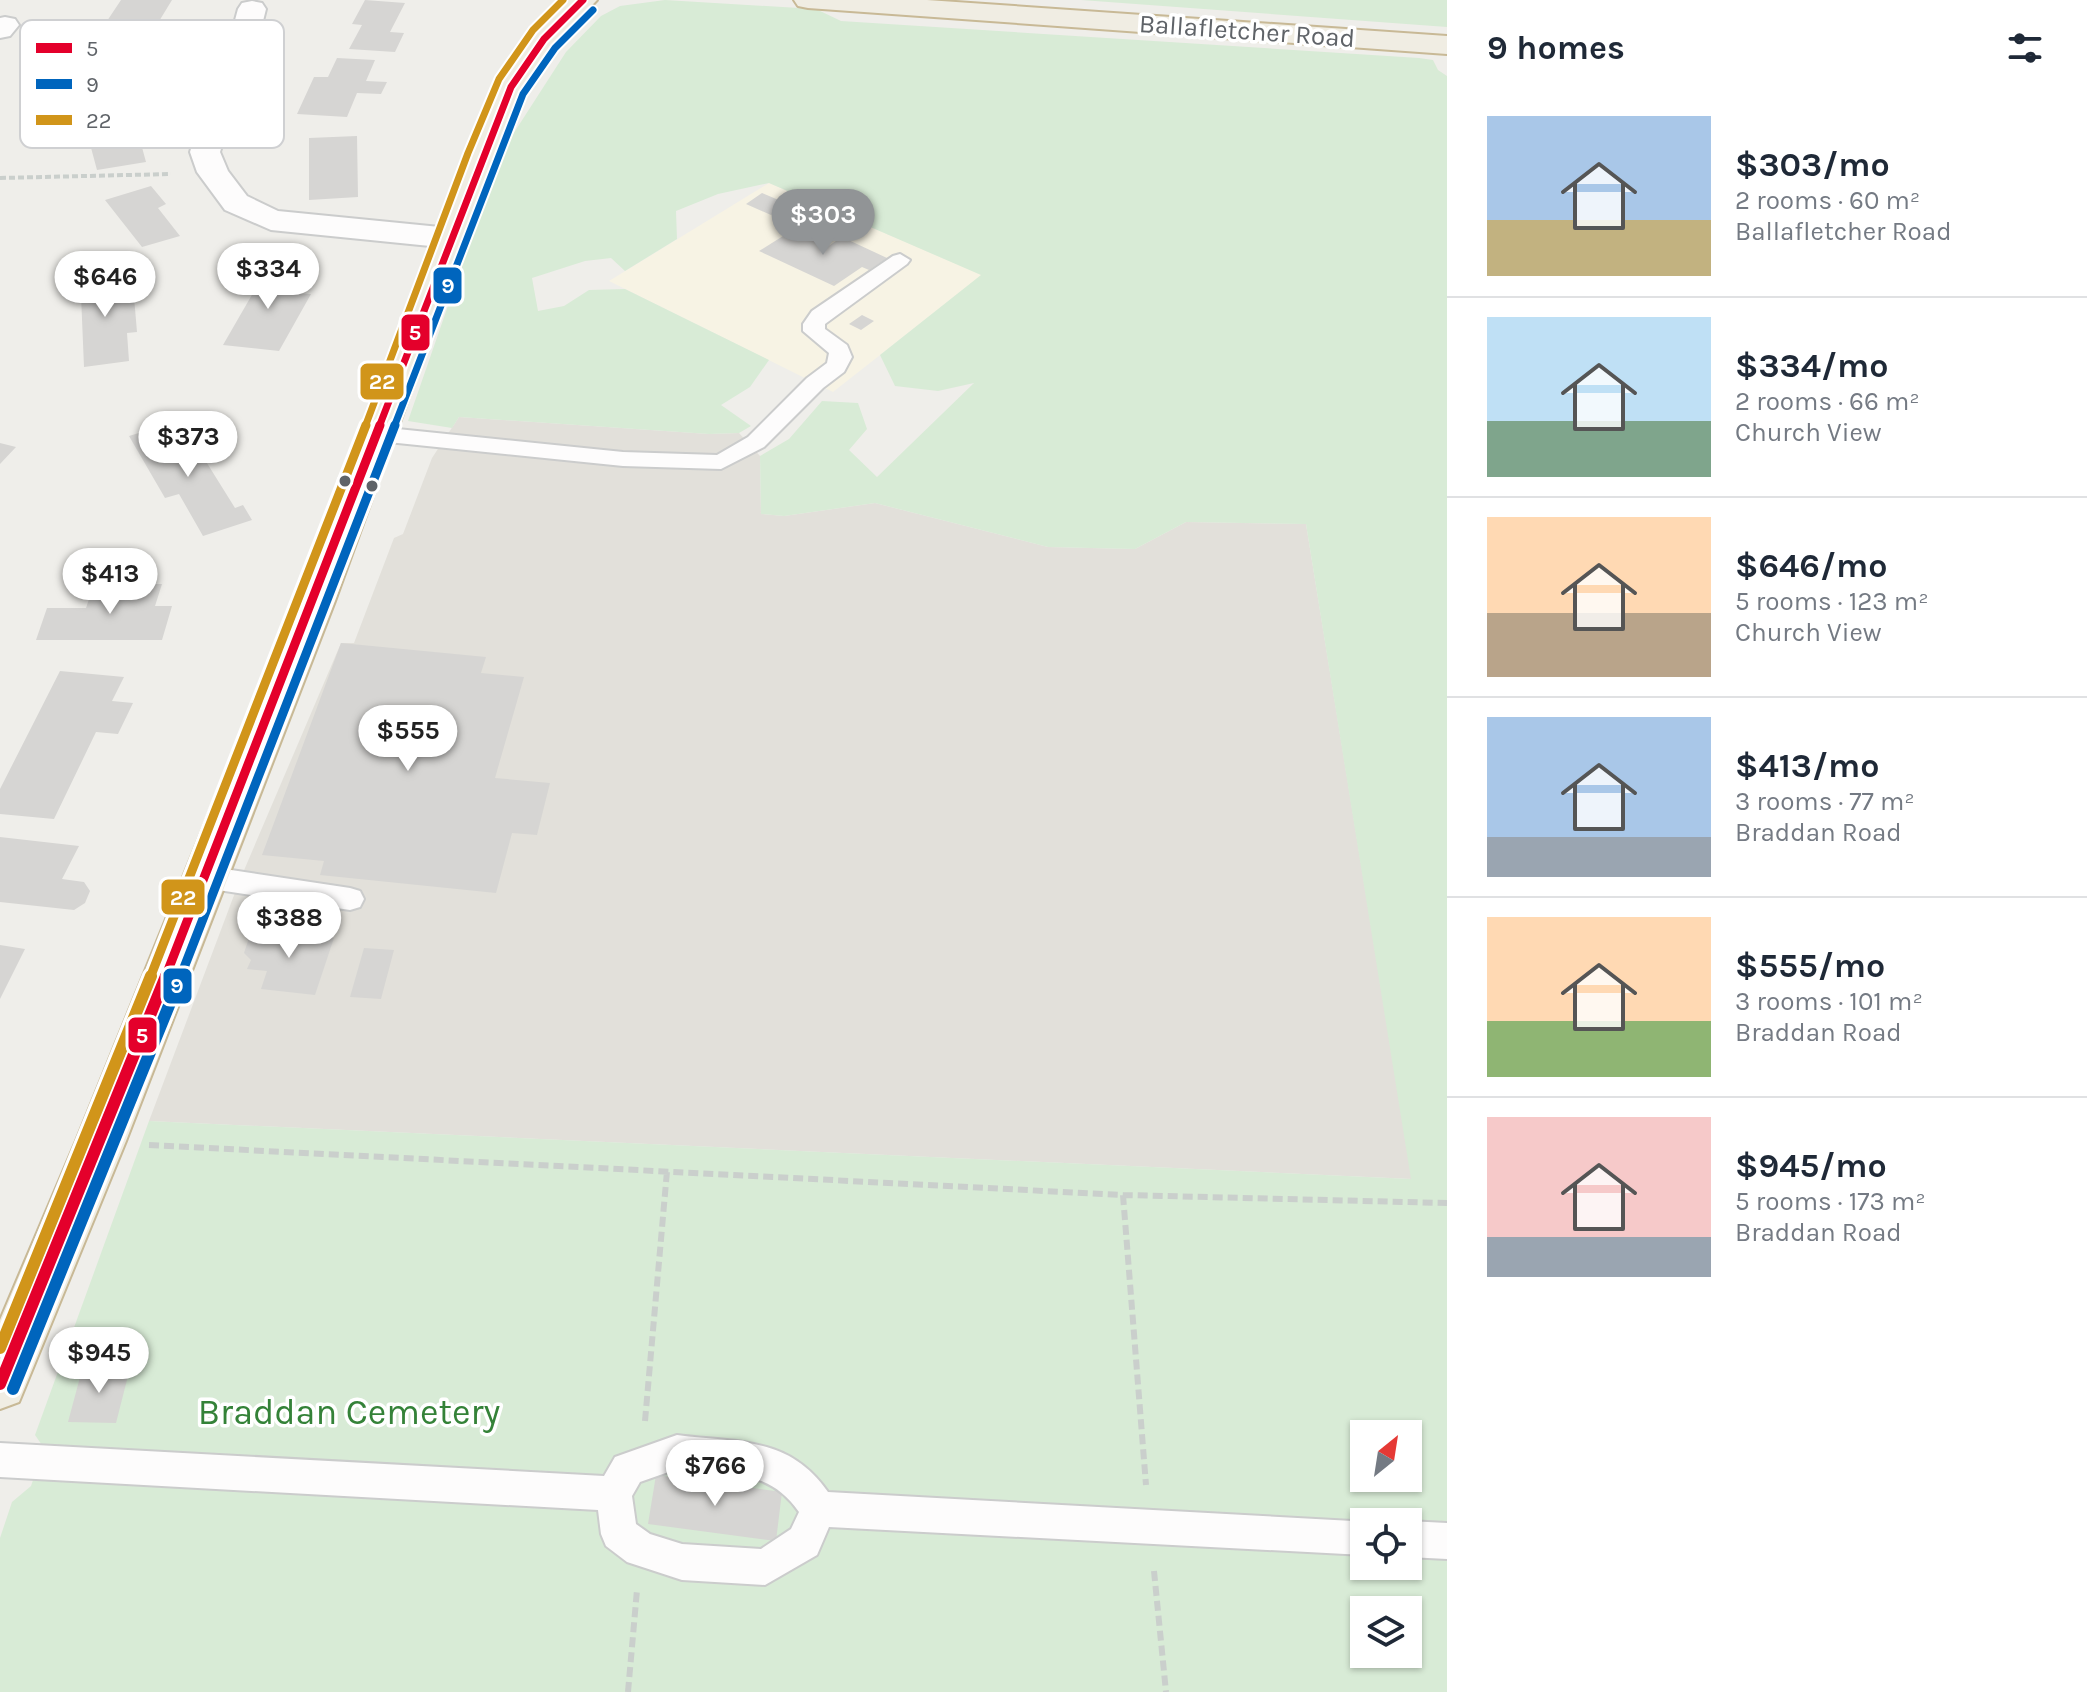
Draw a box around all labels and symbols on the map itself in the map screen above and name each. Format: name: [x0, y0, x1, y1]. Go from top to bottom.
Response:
street label: Ballafletcher Road: [1138, 8, 1356, 54]
legend: [20, 20, 284, 148]
text: 5: [86, 36, 98, 62]
text: 9: [86, 72, 99, 98]
text: 22: [86, 108, 112, 134]
pin: $303: [776, 189, 870, 257]
pin: $334: [221, 243, 315, 311]
pin: $646: [58, 251, 152, 319]
line badge: 9: [432, 266, 463, 305]
text: 9: [441, 273, 455, 299]
line badge: 5: [400, 313, 431, 352]
text: 5: [409, 320, 421, 346]
line badge: 22: [359, 362, 405, 401]
text: 22: [369, 369, 395, 395]
pin: $373: [141, 411, 235, 479]
unlabelled marker: [337, 473, 353, 489]
unlabelled marker: [364, 478, 380, 494]
pin: $413: [63, 548, 157, 616]
pin: $555: [361, 705, 455, 773]
line badge: 22: [160, 878, 206, 916]
text: 22: [170, 885, 196, 911]
pin: $388: [242, 892, 336, 960]
line badge: 9: [162, 967, 193, 1005]
text: 9: [170, 973, 184, 999]
line badge: 5: [127, 1016, 158, 1054]
text: 5: [136, 1023, 148, 1049]
pin: $945: [52, 1327, 146, 1395]
park label: Braddan Cemetery: [198, 1391, 500, 1433]
north arrow: [1350, 1420, 1422, 1492]
pin: $766: [668, 1440, 762, 1508]

